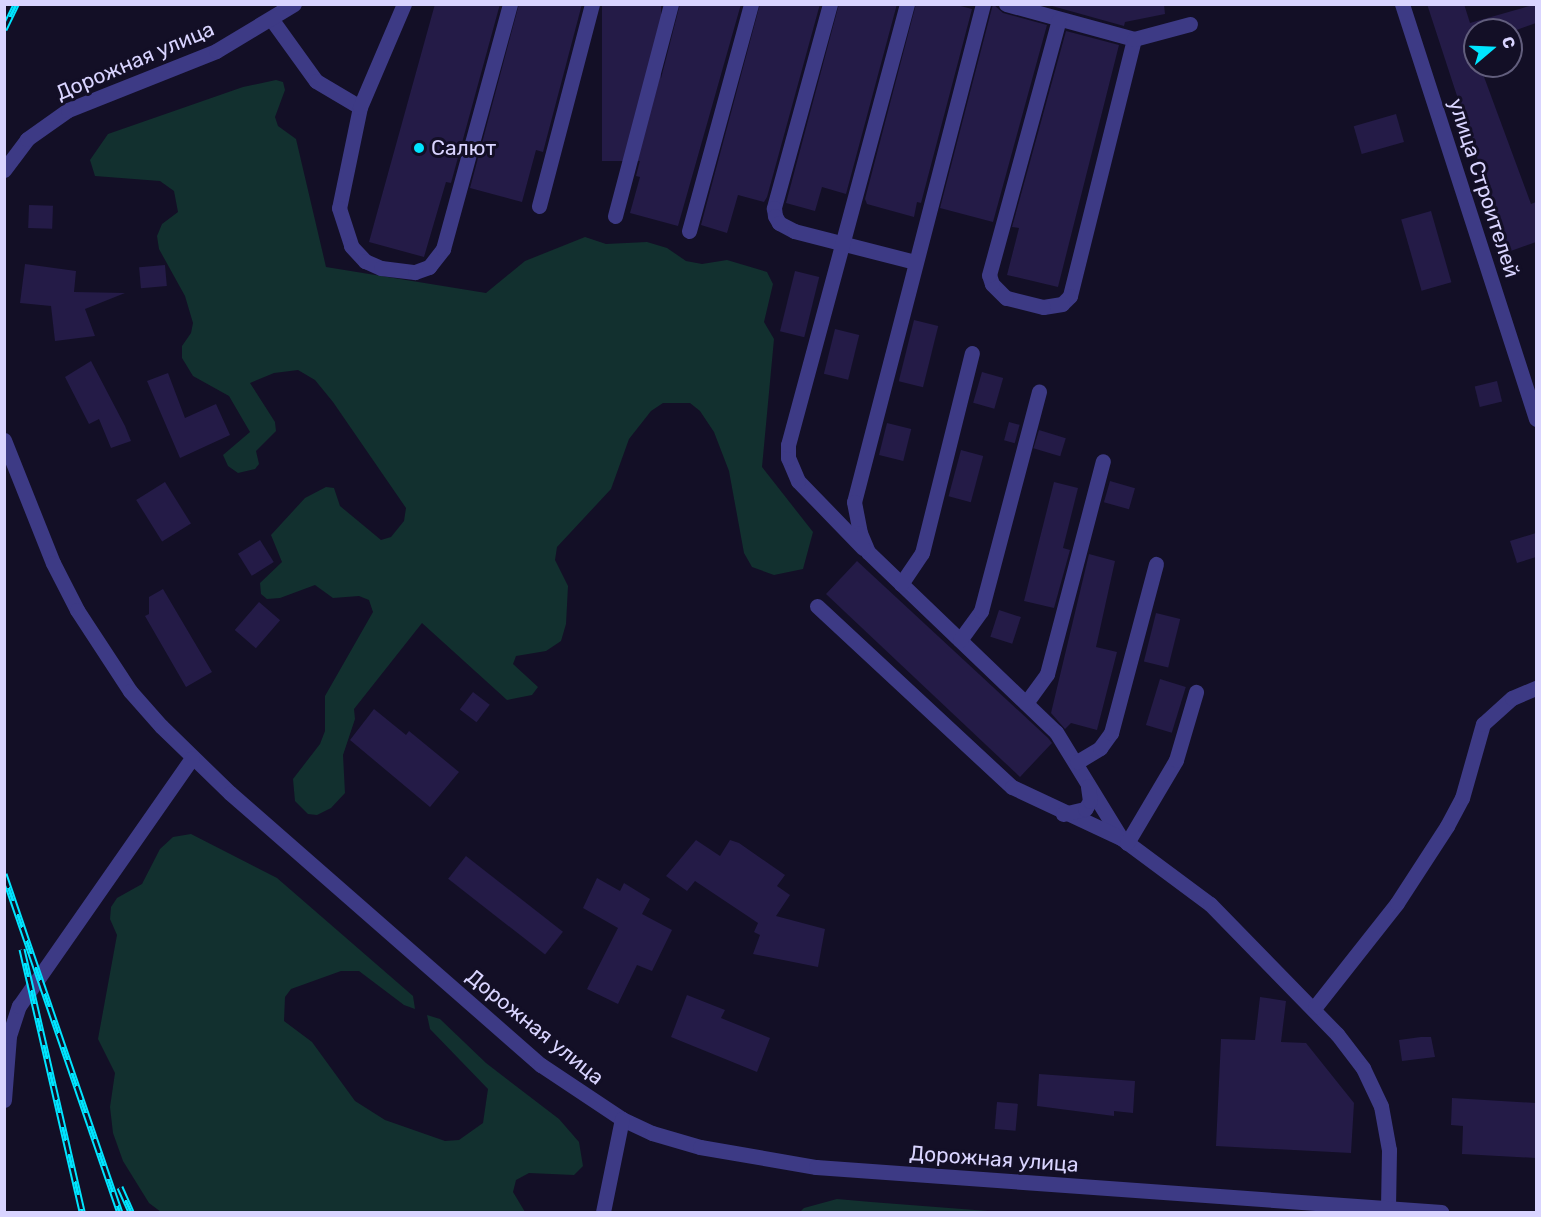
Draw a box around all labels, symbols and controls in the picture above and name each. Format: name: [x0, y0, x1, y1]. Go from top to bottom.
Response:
street label: Дорожная улица: [52, 16, 218, 106]
north arrow: [1463, 18, 1523, 78]
text: С: [1498, 34, 1519, 51]
street label: улица Строителей: [1443, 95, 1525, 281]
place label: Салют: [431, 135, 496, 161]
marker: Салют: [412, 141, 426, 155]
street label: Дорожная улица: [461, 964, 609, 1090]
street label: Дорожная улица: [909, 1141, 1079, 1177]

